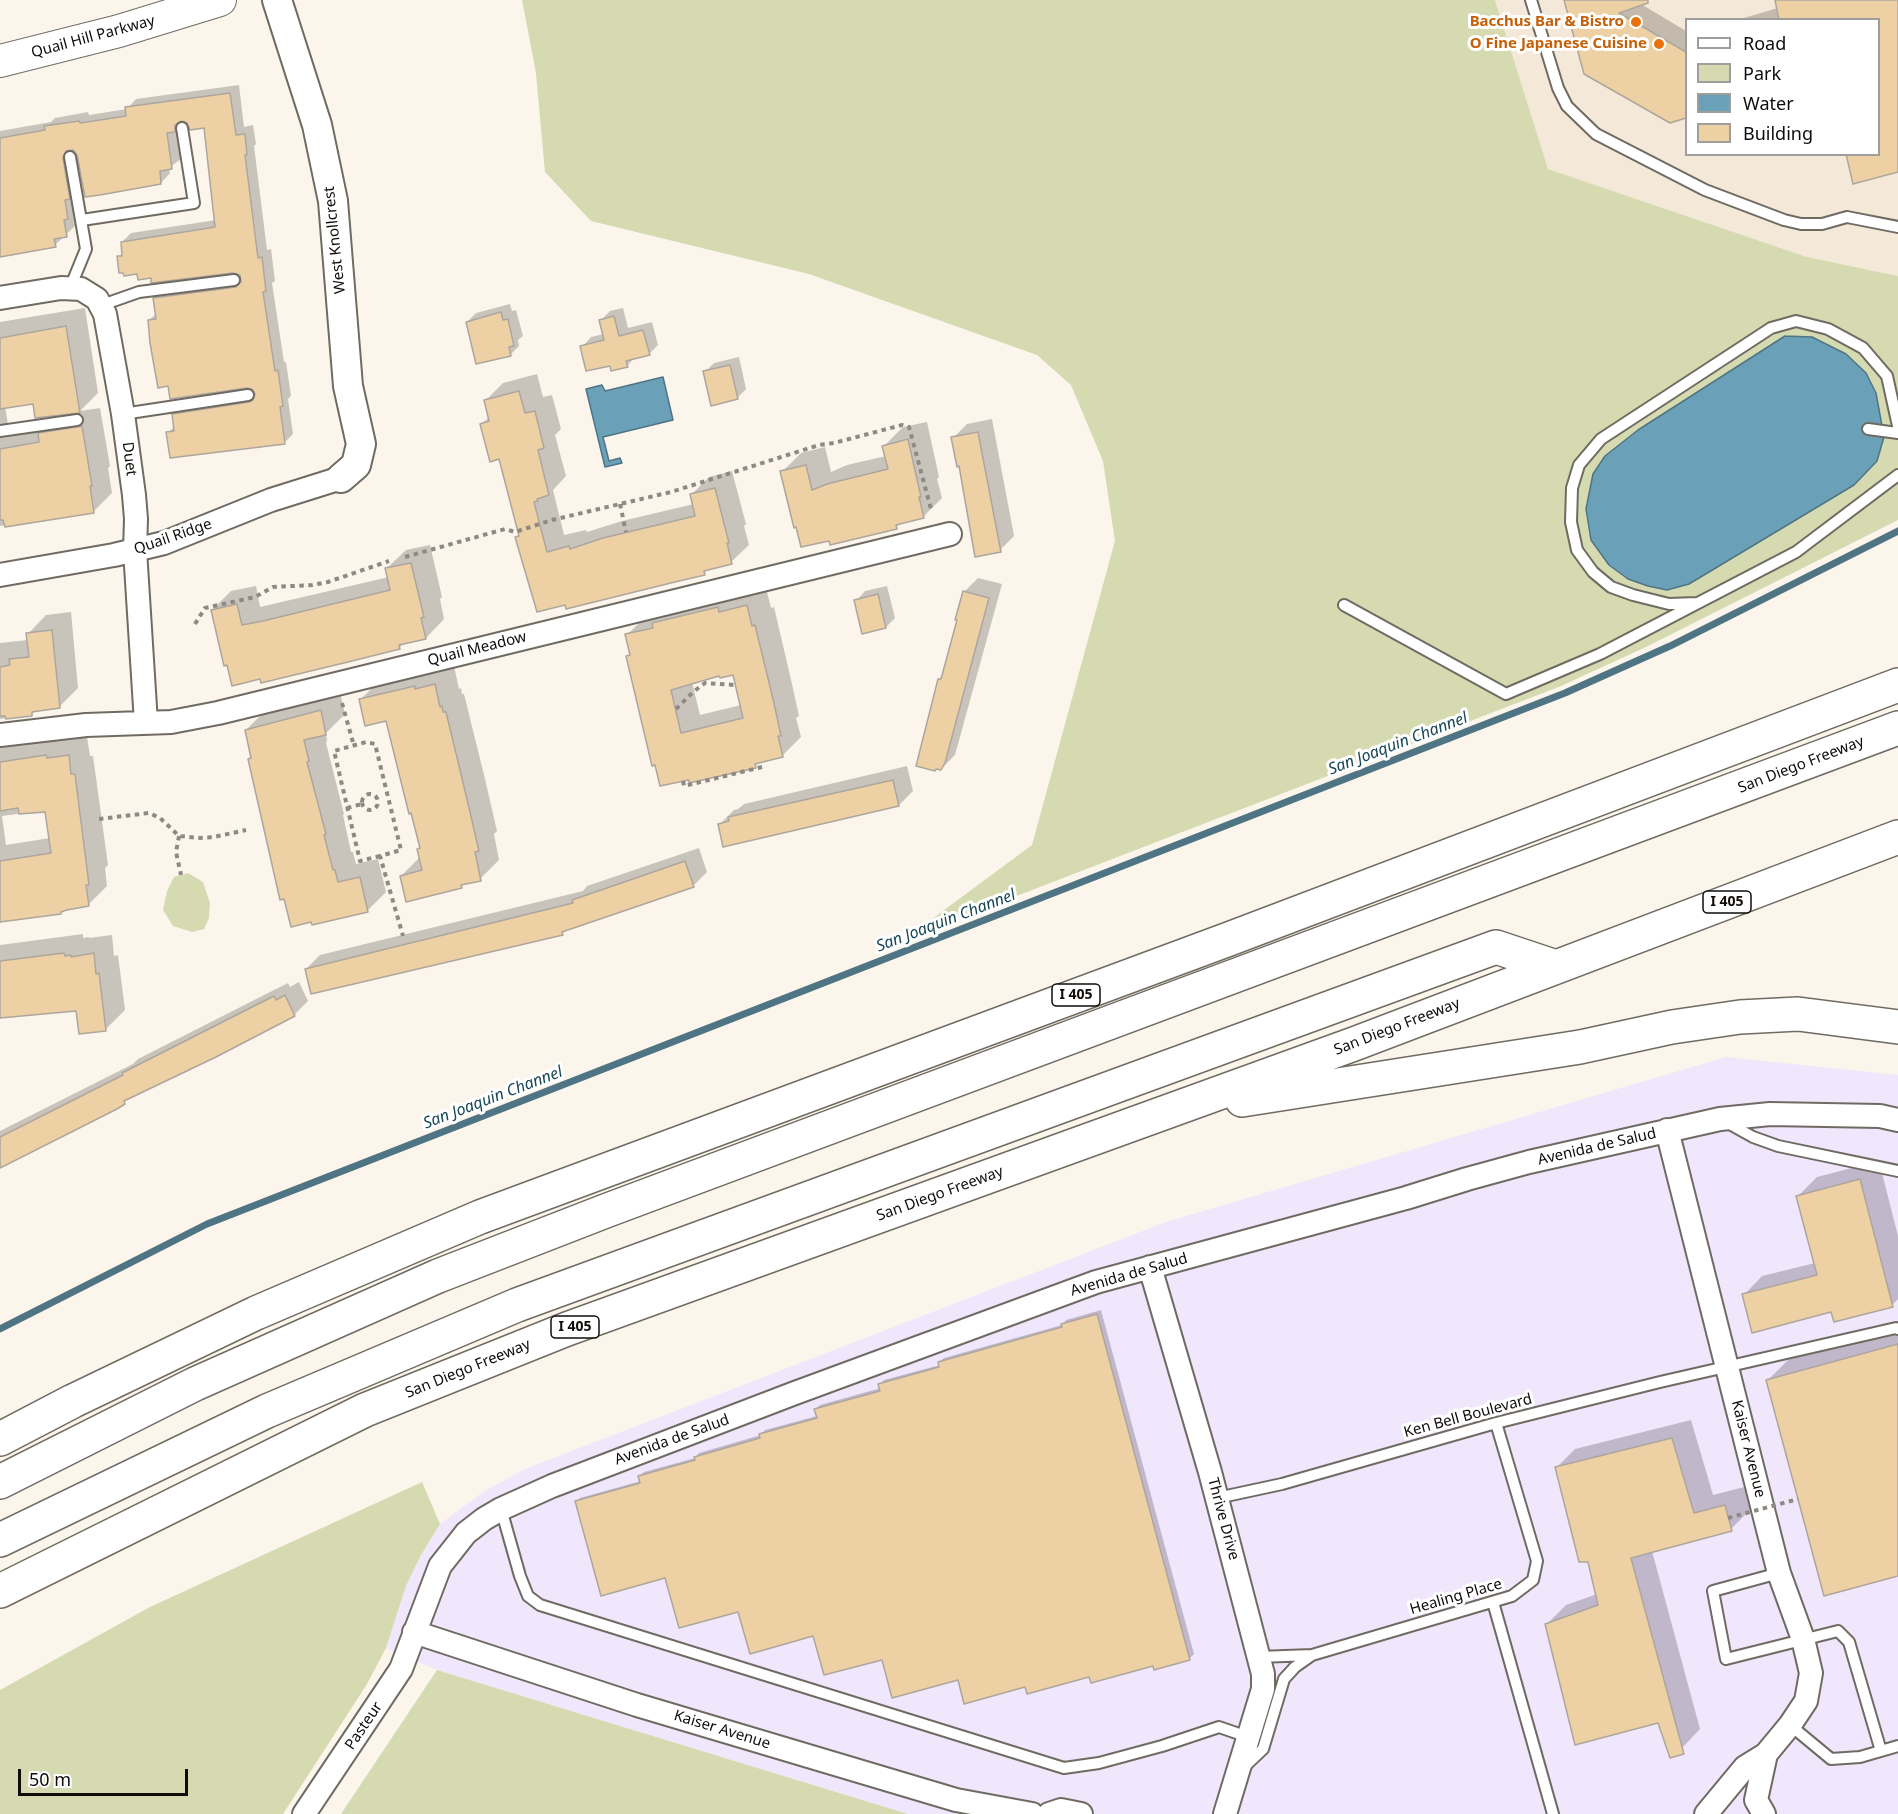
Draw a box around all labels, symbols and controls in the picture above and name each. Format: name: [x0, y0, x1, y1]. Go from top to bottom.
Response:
street label: Quail Hill Parkway: [29, 12, 157, 62]
place label: Bacchus Bar & Bistro: [1470, 13, 1624, 31]
marker: Bacchus Bar & Bistro: [1629, 15, 1643, 29]
legend: [1685, 18, 1880, 156]
text: Road: [1743, 31, 1786, 55]
place label: O Fine Japanese Cuisine: [1470, 35, 1647, 53]
marker: O Fine Japanese Cuisine: [1652, 37, 1666, 51]
text: Park: [1743, 61, 1781, 85]
text: Water: [1743, 91, 1794, 115]
text: Building: [1743, 121, 1813, 145]
street label: West Knollcrest: [320, 185, 350, 295]
street label: Duet: [118, 441, 140, 477]
street label: Quail Ridge: [132, 515, 214, 559]
street label: Quail Meadow: [426, 628, 528, 670]
water label: San Joaquin Channel: [1326, 709, 1470, 779]
street label: San Diego Freeway: [1735, 733, 1867, 797]
water label: San Joaquin Channel: [874, 886, 1018, 956]
road number: I 405: [1703, 891, 1751, 913]
road number: I 405: [1052, 984, 1100, 1006]
street label: San Diego Freeway: [1331, 995, 1463, 1059]
water label: San Joaquin Channel: [421, 1063, 565, 1133]
street label: Avenida de Salud: [1536, 1125, 1658, 1169]
street label: San Diego Freeway: [874, 1163, 1006, 1225]
street label: Avenida de Salud: [1068, 1250, 1190, 1300]
road number: I 405: [551, 1316, 599, 1338]
street label: San Diego Freeway: [403, 1336, 533, 1402]
street label: Ken Bell Boulevard: [1402, 1390, 1534, 1442]
street label: Kaiser Avenue: [1727, 1398, 1769, 1500]
street label: Avenida de Salud: [612, 1411, 732, 1469]
street label: Thrive Drive: [1203, 1476, 1243, 1562]
street label: Healing Place: [1408, 1575, 1504, 1619]
street label: Pasteur: [341, 1699, 387, 1753]
street label: Kaiser Avenue: [672, 1707, 772, 1753]
scale bar: [21, 1757, 190, 1795]
text: 50 m: [29, 1767, 71, 1791]

